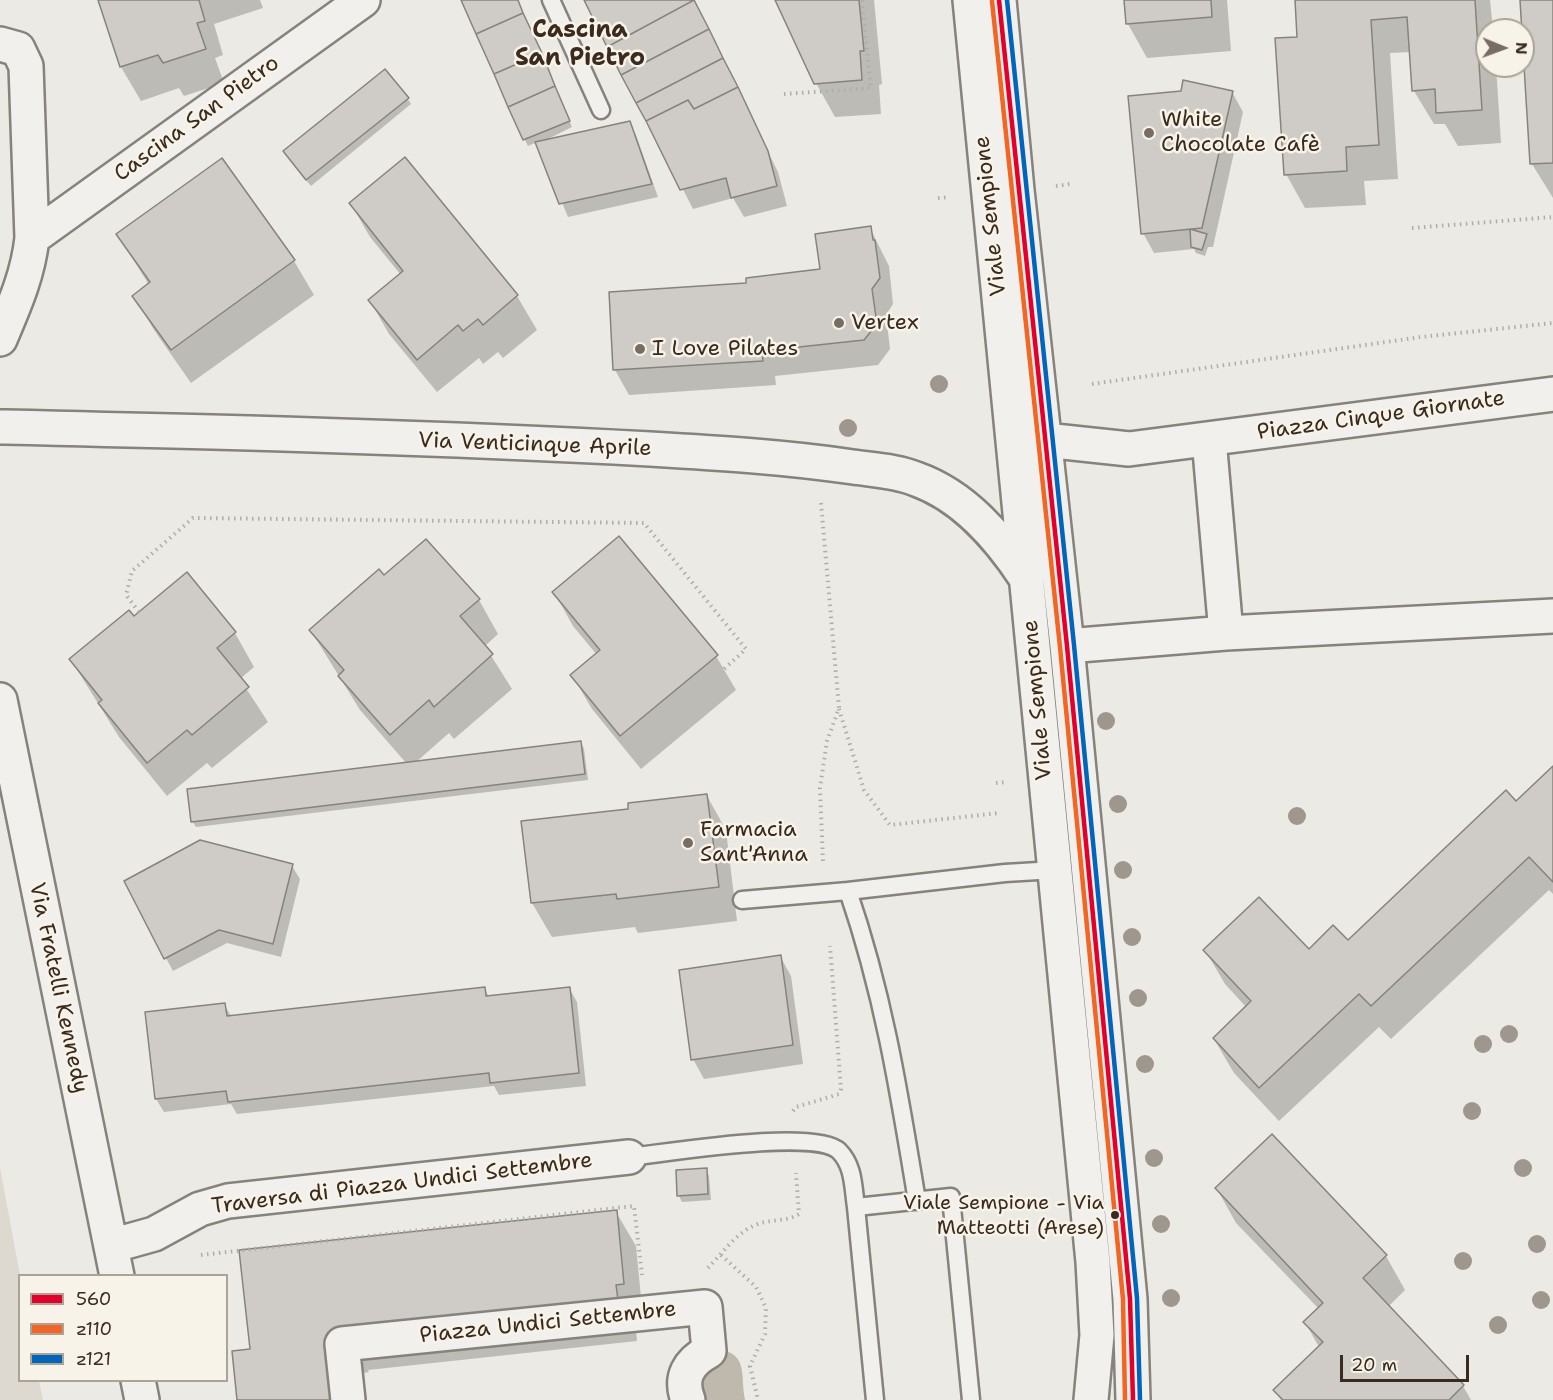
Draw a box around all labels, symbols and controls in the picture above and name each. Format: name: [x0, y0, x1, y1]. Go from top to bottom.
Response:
district label: Cascina San Pietro: [515, 17, 645, 73]
north arrow: [1475, 18, 1535, 78]
text: N: [1511, 42, 1532, 55]
street label: Cascina San Pietro: [109, 50, 285, 188]
place label: White Chocolate Cafè: [1161, 107, 1320, 158]
marker: White Chocolate Cafè: [1142, 126, 1156, 140]
street label: Viale Sempione: [969, 135, 1013, 297]
place label: Vertex: [851, 310, 919, 336]
marker: Vertex: [832, 316, 846, 330]
place label: I Love Pilates: [652, 336, 798, 362]
marker: I Love Pilates: [633, 342, 647, 356]
street label: Piazza Cinque Giornate: [1255, 386, 1507, 446]
street label: Via Venticinque Aprile: [418, 428, 652, 462]
street label: Viale Sempione: [1018, 619, 1058, 781]
place label: Farmacia Sant'Anna: [700, 817, 808, 868]
marker: Farmacia Sant'Anna: [681, 836, 695, 850]
street label: Via Fratelli Kennedy: [23, 880, 93, 1096]
street label: Traversa di Piazza Undici Settembre: [210, 1148, 594, 1220]
place label: Viale Sempione - Via Matteotti (Arese): [903, 1192, 1104, 1239]
marker: Viale Sempione - Via Matteotti (Arese): [1109, 1209, 1121, 1221]
legend: [18, 1274, 228, 1382]
text: 560: [76, 1287, 111, 1311]
street label: Piazza Undici Settembre: [418, 1296, 678, 1350]
text: z110: [76, 1317, 112, 1341]
scale bar: [1343, 1343, 1472, 1381]
text: z121: [76, 1347, 111, 1371]
text: 20 m: [1351, 1353, 1397, 1377]

